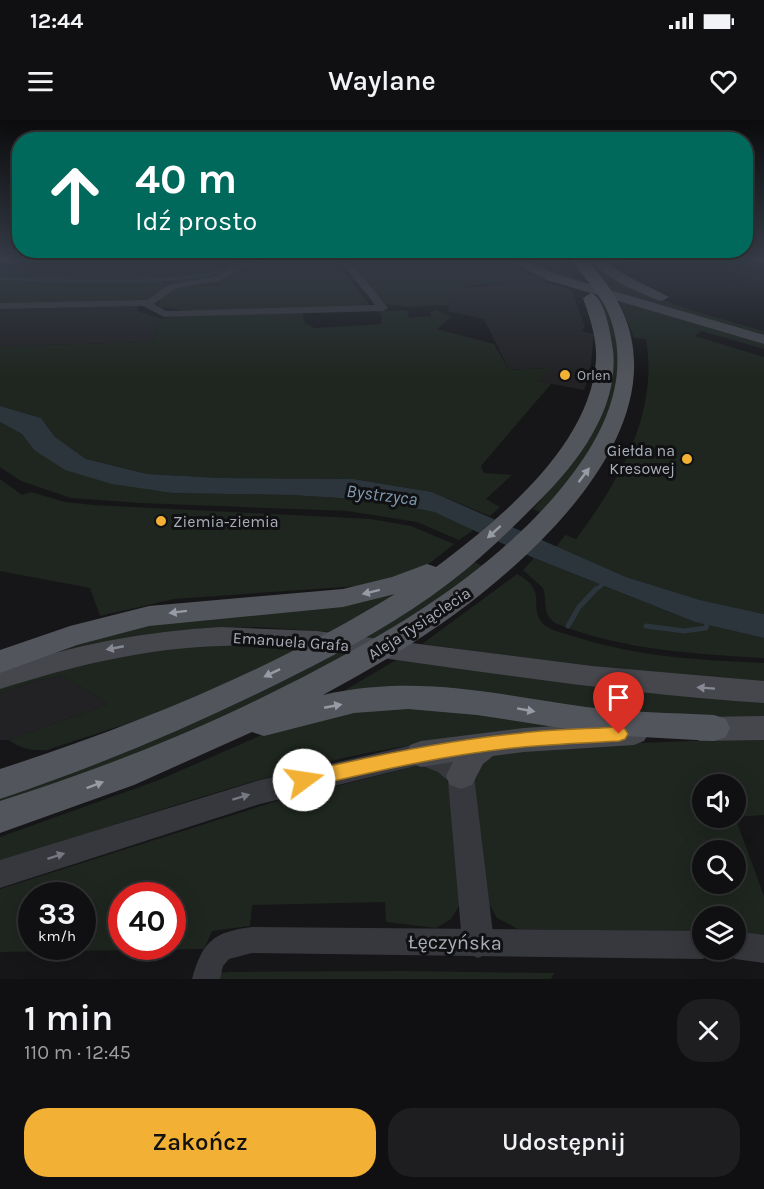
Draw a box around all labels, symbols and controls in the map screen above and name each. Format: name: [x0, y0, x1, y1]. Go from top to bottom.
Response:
text: 12:44: [30, 8, 83, 34]
icon: menu: [24, 65, 57, 98]
text: Waylane: [328, 65, 436, 97]
icon: heart: [707, 65, 740, 98]
text: 40 m: [135, 154, 237, 204]
icon: ahead: [36, 156, 114, 234]
text: Idź prosto: [135, 205, 257, 237]
place label: Orlen: [577, 367, 611, 384]
marker: Orlen: [558, 368, 572, 382]
place label: Giełda na Kresowej: [607, 441, 675, 478]
marker: Giełda na Kresowej: [680, 452, 694, 466]
one-way arrow: [578, 467, 590, 483]
water label: Bystrzyca: [345, 480, 419, 510]
place label: Ziemia-ziemia: [173, 512, 279, 531]
marker: Ziemia-ziemia: [154, 514, 168, 528]
one-way arrow: [488, 524, 502, 538]
street label: Aleja Tysiąclecia: [364, 583, 474, 664]
one-way arrow: [362, 587, 381, 597]
one-way arrow: [168, 607, 187, 617]
street label: Emanuela Grafa: [232, 628, 350, 655]
one-way arrow: [105, 644, 124, 653]
one-way arrow: [263, 669, 280, 678]
pin: [593, 672, 644, 734]
icon: arrive: [602, 681, 635, 714]
one-way arrow: [696, 684, 715, 693]
one-way arrow: [323, 701, 342, 710]
one-way arrow: [517, 706, 536, 715]
position arrow: [272, 748, 336, 812]
map controls: [692, 774, 746, 960]
button: sound: [692, 774, 746, 828]
one-way arrow: [86, 780, 104, 789]
one-way arrow: [233, 792, 251, 801]
button: search: [692, 840, 746, 894]
one-way arrow: [47, 851, 65, 860]
speed limit sign: 40: [108, 882, 186, 960]
text: 33: [38, 896, 76, 932]
button: layers: [692, 906, 746, 960]
text: km/h: [38, 927, 76, 945]
street label: Łęczyńska: [408, 930, 502, 955]
text: 1 min: [24, 997, 113, 1039]
button: close: [677, 999, 740, 1062]
text: 110 m · 12:45: [24, 1041, 131, 1064]
button: Zakończ: [24, 1108, 376, 1177]
button: Udostępnij: [388, 1108, 740, 1177]

